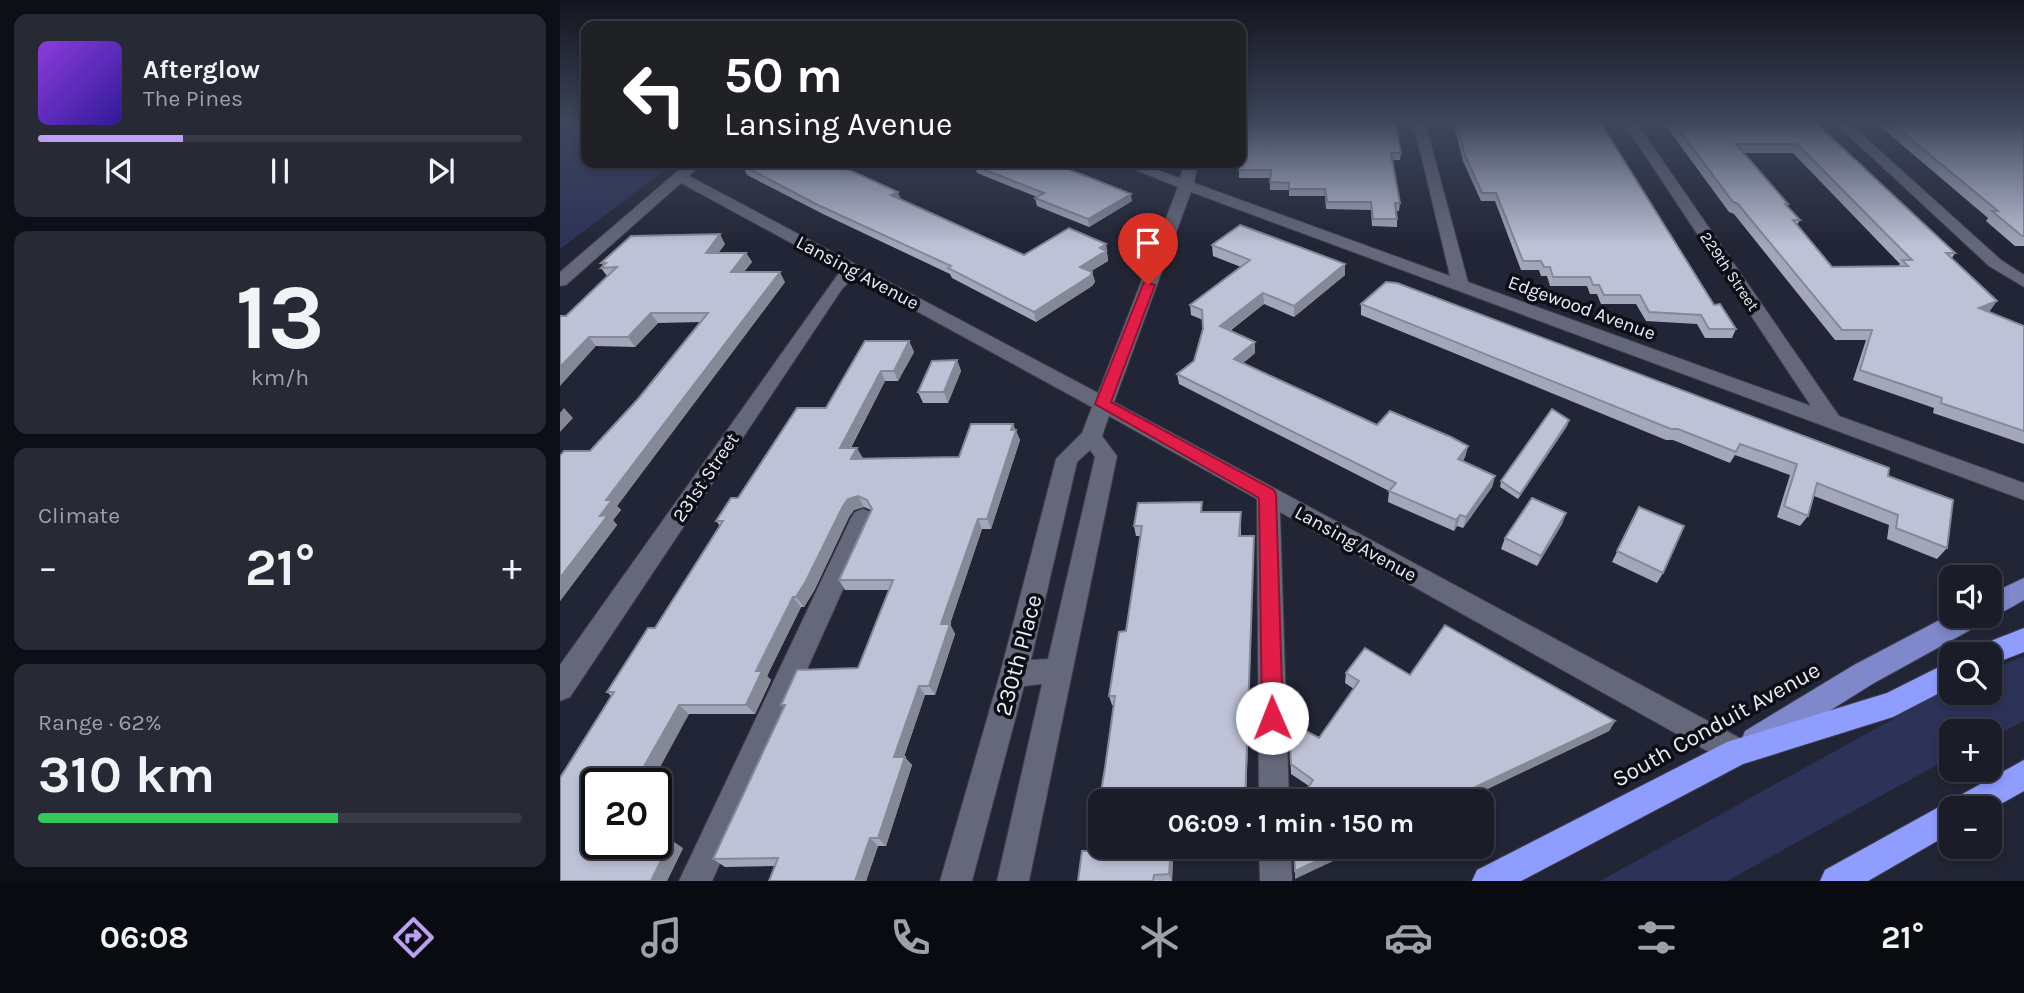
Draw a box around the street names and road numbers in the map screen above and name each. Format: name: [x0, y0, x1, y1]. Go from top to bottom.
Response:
street label: 229th Street: [1696, 228, 1763, 314]
street label: Lansing Avenue: [792, 231, 923, 314]
street label: Edgewood Avenue: [1505, 271, 1658, 345]
street label: 231st Street: [668, 429, 744, 526]
street label: Lansing Avenue: [1291, 501, 1420, 586]
street label: 230th Place: [989, 592, 1048, 719]
street label: South Conduit Avenue: [1608, 656, 1825, 793]

